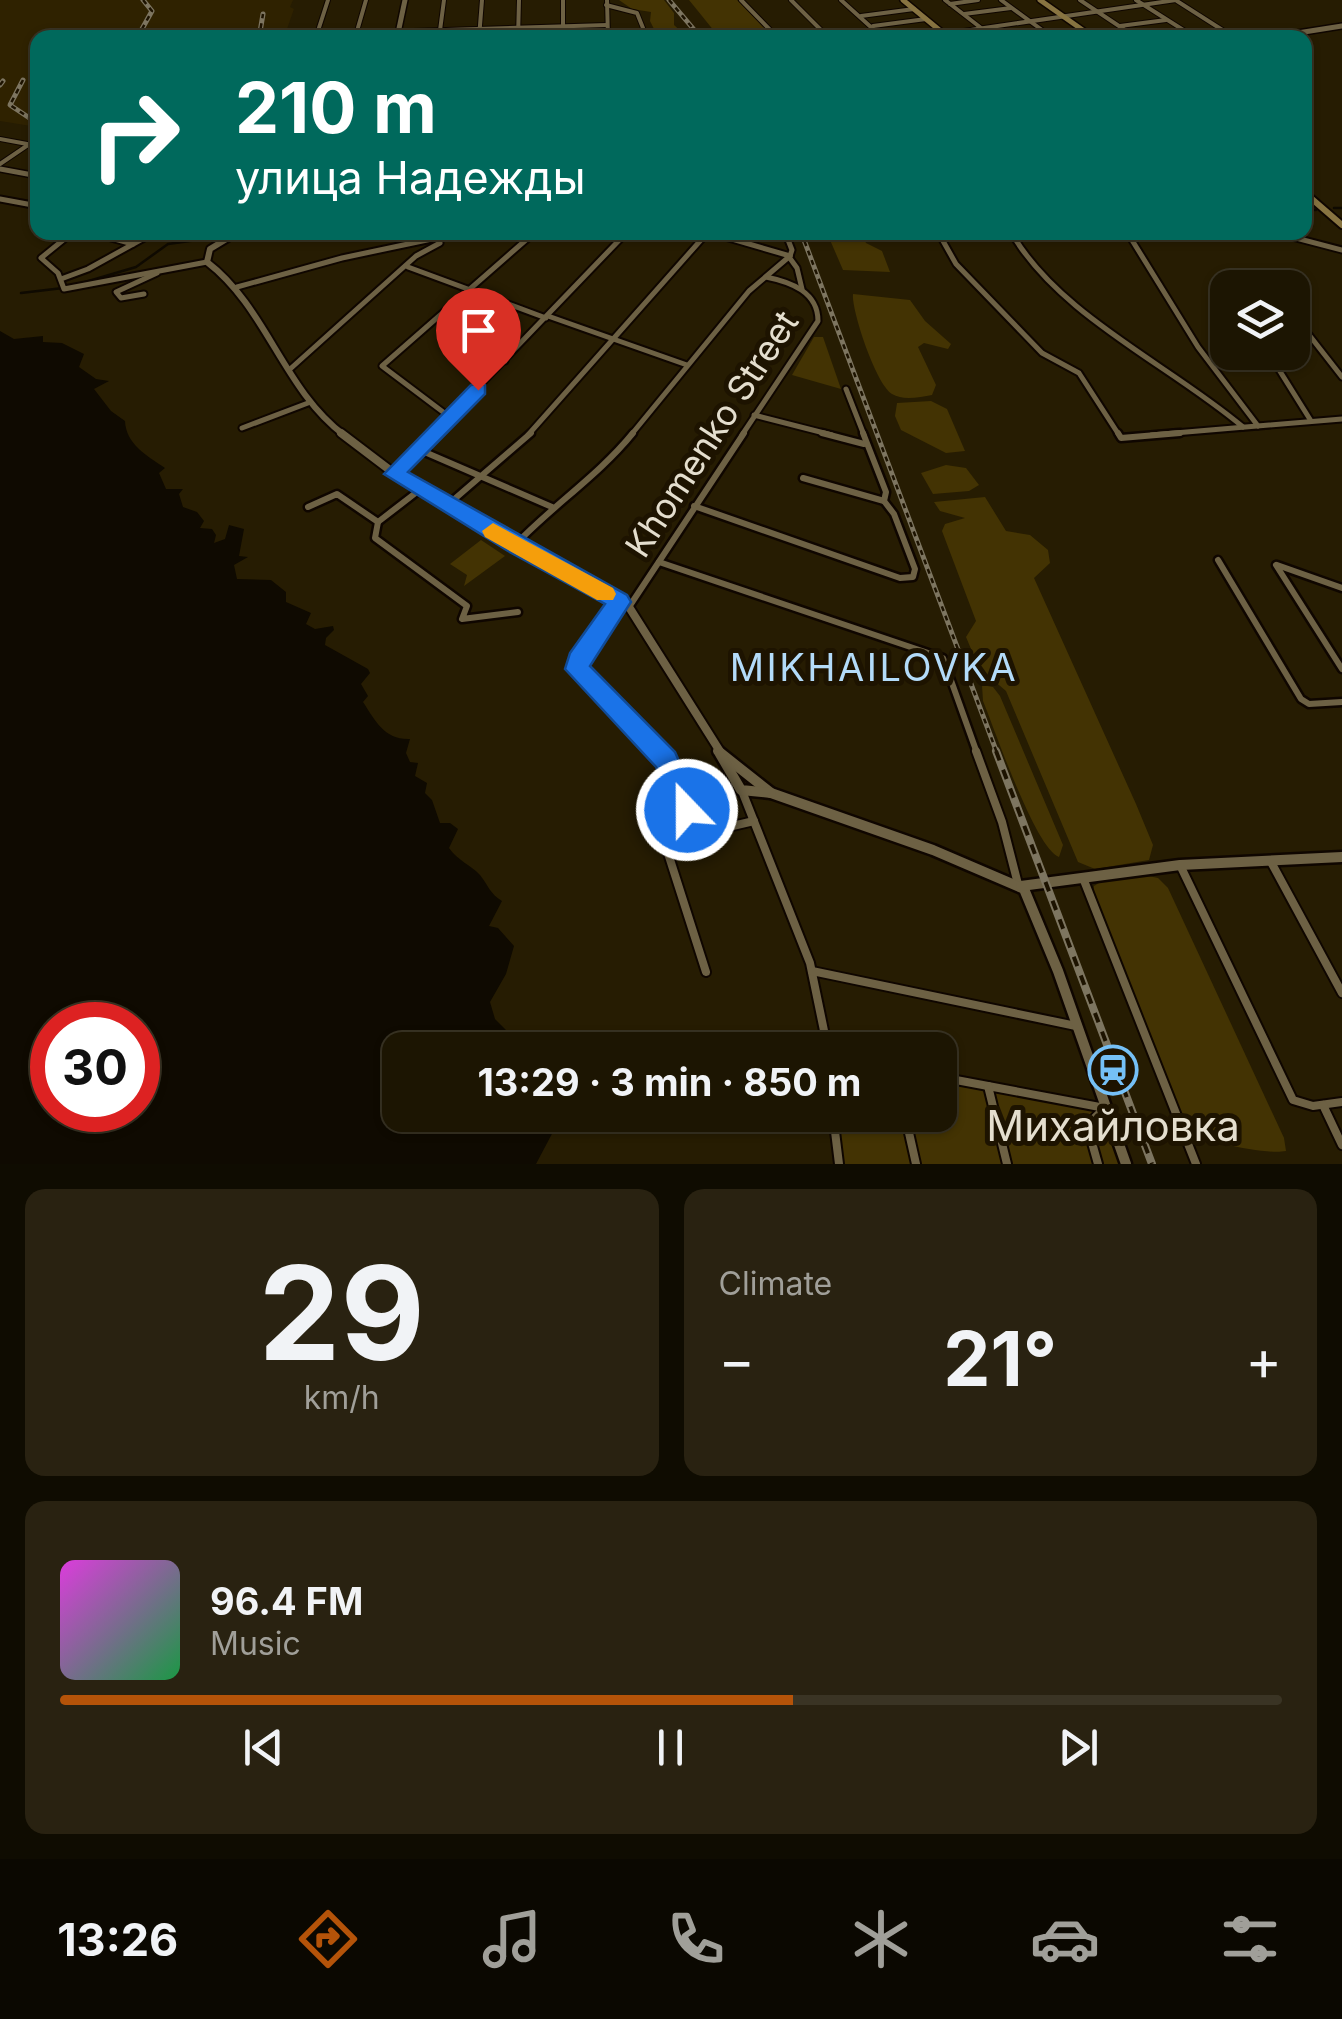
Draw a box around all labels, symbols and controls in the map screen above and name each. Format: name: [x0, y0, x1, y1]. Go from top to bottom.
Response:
text: 210 m: [235, 65, 437, 150]
icon: right: [70, 70, 200, 200]
text: улица Надежды: [235, 150, 586, 205]
map controls: [1210, 270, 1310, 370]
button: layers: [1210, 270, 1310, 370]
pin: [436, 288, 521, 391]
icon: arrive: [451, 303, 506, 358]
street label: Khomenko Street: [616, 303, 806, 564]
district label: MIKHAILOVKA: [730, 644, 1018, 690]
position arrow: [635, 758, 739, 862]
speed limit sign: 30: [30, 1002, 160, 1132]
station icon: Михайловка: [1087, 1044, 1139, 1096]
text: 13:29 · 3 min · 850 m: [477, 1059, 862, 1105]
place label: Михайловка: [986, 1100, 1240, 1151]
text: 29: [259, 1234, 425, 1391]
text: Climate: [719, 1264, 832, 1303]
text: 21°: [943, 1313, 1057, 1404]
text: −: [719, 1327, 755, 1393]
text: +: [1246, 1327, 1282, 1393]
text: km/h: [304, 1378, 380, 1417]
text: 96.4 FM: [210, 1578, 363, 1624]
text: Music: [210, 1624, 301, 1663]
icon: previous: [236, 1720, 291, 1775]
icon: pause: [643, 1720, 698, 1775]
icon: next: [1051, 1720, 1106, 1775]
icon: directions: [293, 1904, 363, 1974]
icon: music: [477, 1904, 547, 1974]
icon: phone: [661, 1904, 731, 1974]
icon: climate: [846, 1904, 916, 1974]
icon: car: [1030, 1904, 1100, 1974]
icon: filters: [1215, 1904, 1285, 1974]
text: 13:26: [57, 1912, 178, 1967]

